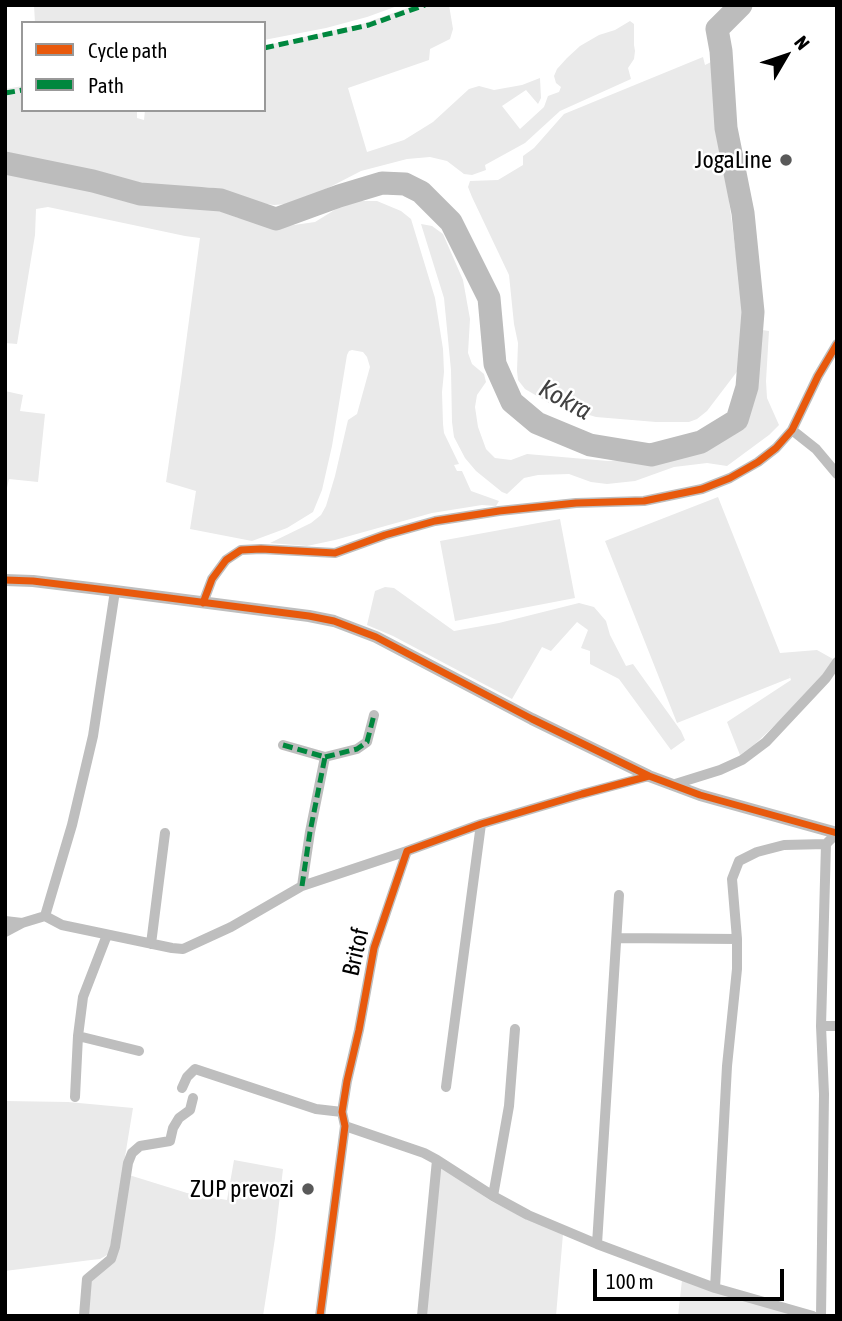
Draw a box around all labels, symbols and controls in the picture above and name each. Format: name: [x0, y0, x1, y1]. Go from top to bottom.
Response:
legend: [21, 21, 266, 112]
north arrow: [751, 21, 821, 91]
text: N: [790, 32, 814, 54]
text: Cycle path: [88, 38, 167, 62]
text: Path: [88, 73, 124, 97]
place label: JogaLine: [695, 146, 772, 174]
marker: JogaLine: [778, 152, 794, 168]
water label: Kokra: [533, 373, 597, 427]
street label: Britof: [337, 925, 375, 979]
place label: ZUP prevozi: [190, 1175, 294, 1203]
marker: ZUP prevozi: [300, 1181, 316, 1197]
scale bar: [597, 1254, 788, 1298]
text: 100 m: [606, 1269, 654, 1293]

